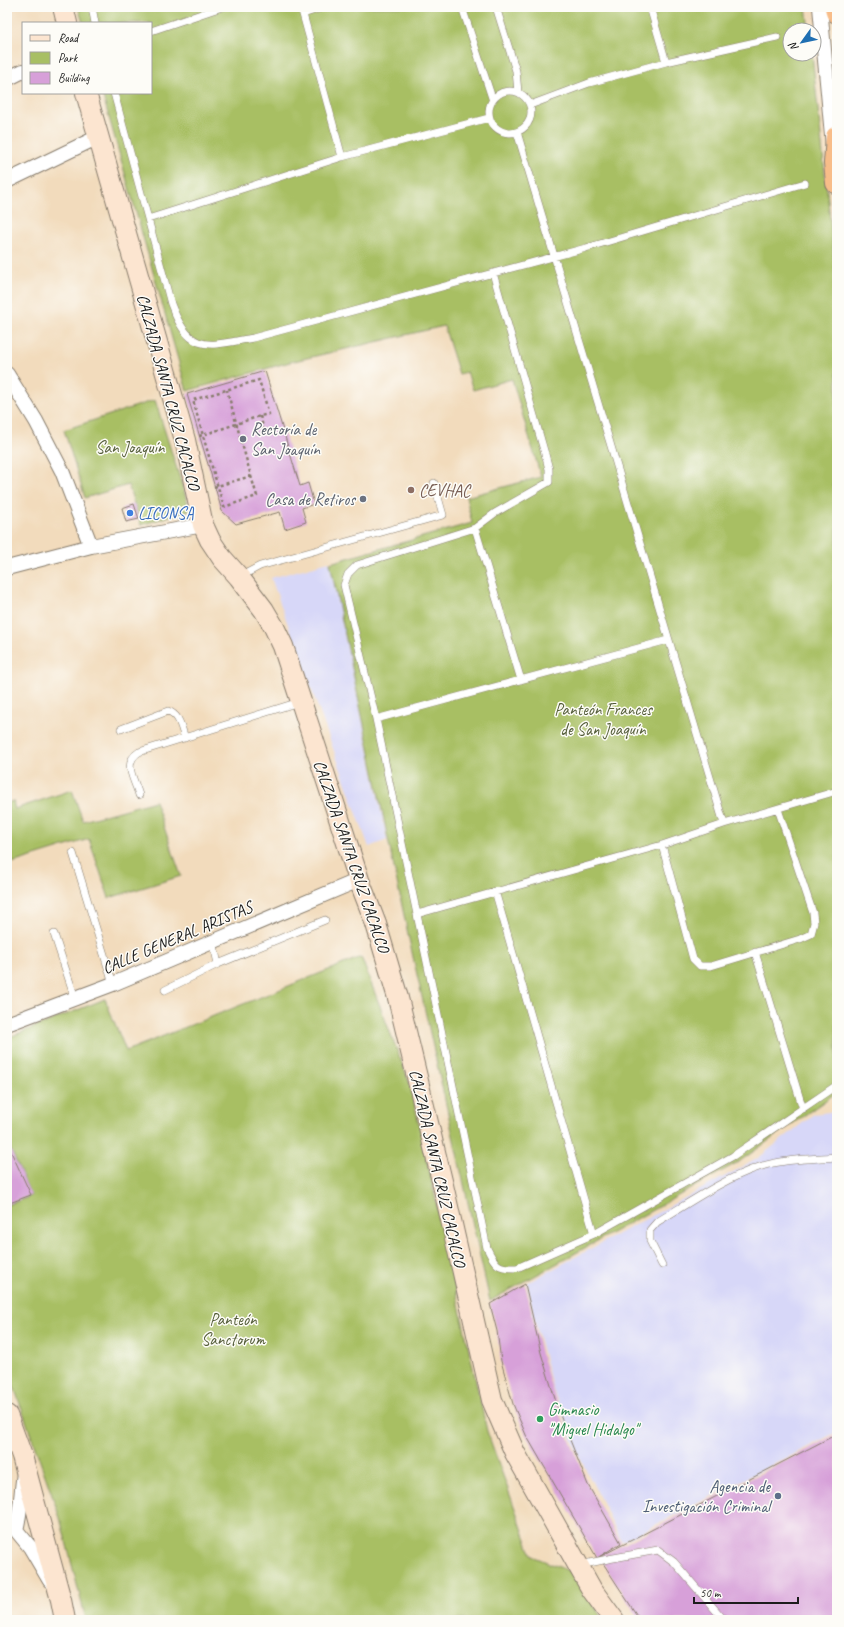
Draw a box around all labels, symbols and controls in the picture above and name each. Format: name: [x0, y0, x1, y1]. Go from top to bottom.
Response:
legend: [22, 22, 152, 94]
north arrow: [782, 22, 822, 62]
text: Road: [58, 30, 80, 46]
text: N: [785, 39, 801, 54]
text: Park: [58, 50, 79, 66]
text: Building: [58, 70, 90, 86]
street label: CALZADA SANTA CRUZ CACALCO: [132, 292, 205, 494]
place label: Rectoría de San Joaquín: [251, 419, 321, 460]
marker: Rectoría de San Joaquín: [238, 434, 248, 444]
park label: San Joaquín: [96, 437, 166, 458]
place label: CEVHAC: [419, 480, 472, 501]
marker: CEVHAC: [406, 485, 416, 495]
place label: Casa de Retiros: [265, 489, 356, 510]
marker: Casa de Retiros: [358, 494, 368, 504]
place label: LICONSA: [138, 503, 194, 524]
marker: LICONSA: [125, 508, 135, 518]
park label: Panteón Frances de San Joaquín: [554, 699, 653, 740]
street label: CALZADA SANTA CRUZ CACALCO: [309, 757, 395, 956]
street label: CALLE GENERAL ARISTAS: [99, 895, 258, 979]
street label: CALZADA SANTA CRUZ CACALCO: [405, 1067, 471, 1270]
park label: Panteón Sanctorum: [201, 1309, 266, 1350]
place label: Gimnasio "Miguel Hidalgo": [548, 1399, 642, 1440]
marker: Gimnasio "Miguel Hidalgo": [535, 1414, 545, 1424]
place label: Agencia de Investigación Criminal: [642, 1476, 773, 1517]
marker: Agencia de Investigación Criminal: [773, 1491, 783, 1501]
scale bar: [694, 1579, 798, 1605]
text: 50 m: [700, 1585, 722, 1601]

